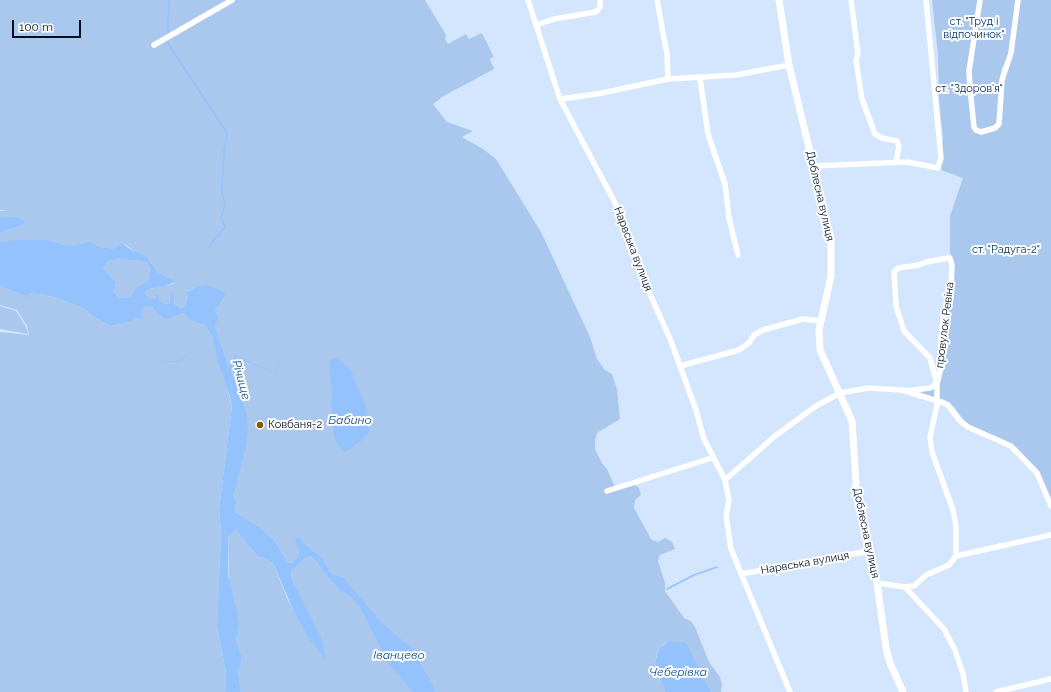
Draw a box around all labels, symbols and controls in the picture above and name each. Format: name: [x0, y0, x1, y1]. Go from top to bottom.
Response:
scale bar: [14, 12, 83, 38]
park label: ст. "Труд і відпочинок": [943, 15, 1005, 41]
text: 100 m: [19, 20, 53, 34]
park label: ст. "Здоров’я": [935, 82, 1003, 96]
street label: Доблесна вулиця: [803, 150, 837, 242]
street label: Нарвська вулиця: [611, 205, 655, 293]
park label: ст. "Радуга-2": [972, 243, 1040, 257]
street label: провулок Ревіна: [933, 281, 957, 369]
water label: Річище: [229, 359, 253, 401]
water label: Бабино: [328, 413, 372, 427]
place label: Ковбаня-2: [268, 418, 322, 432]
marker: Ковбаня-2: [255, 420, 265, 430]
street label: Доблесна вулиця: [850, 487, 882, 579]
street label: Нарвська вулиця: [760, 549, 850, 577]
water label: Іванцево: [373, 648, 425, 662]
water label: Чеберівка: [649, 665, 707, 679]

